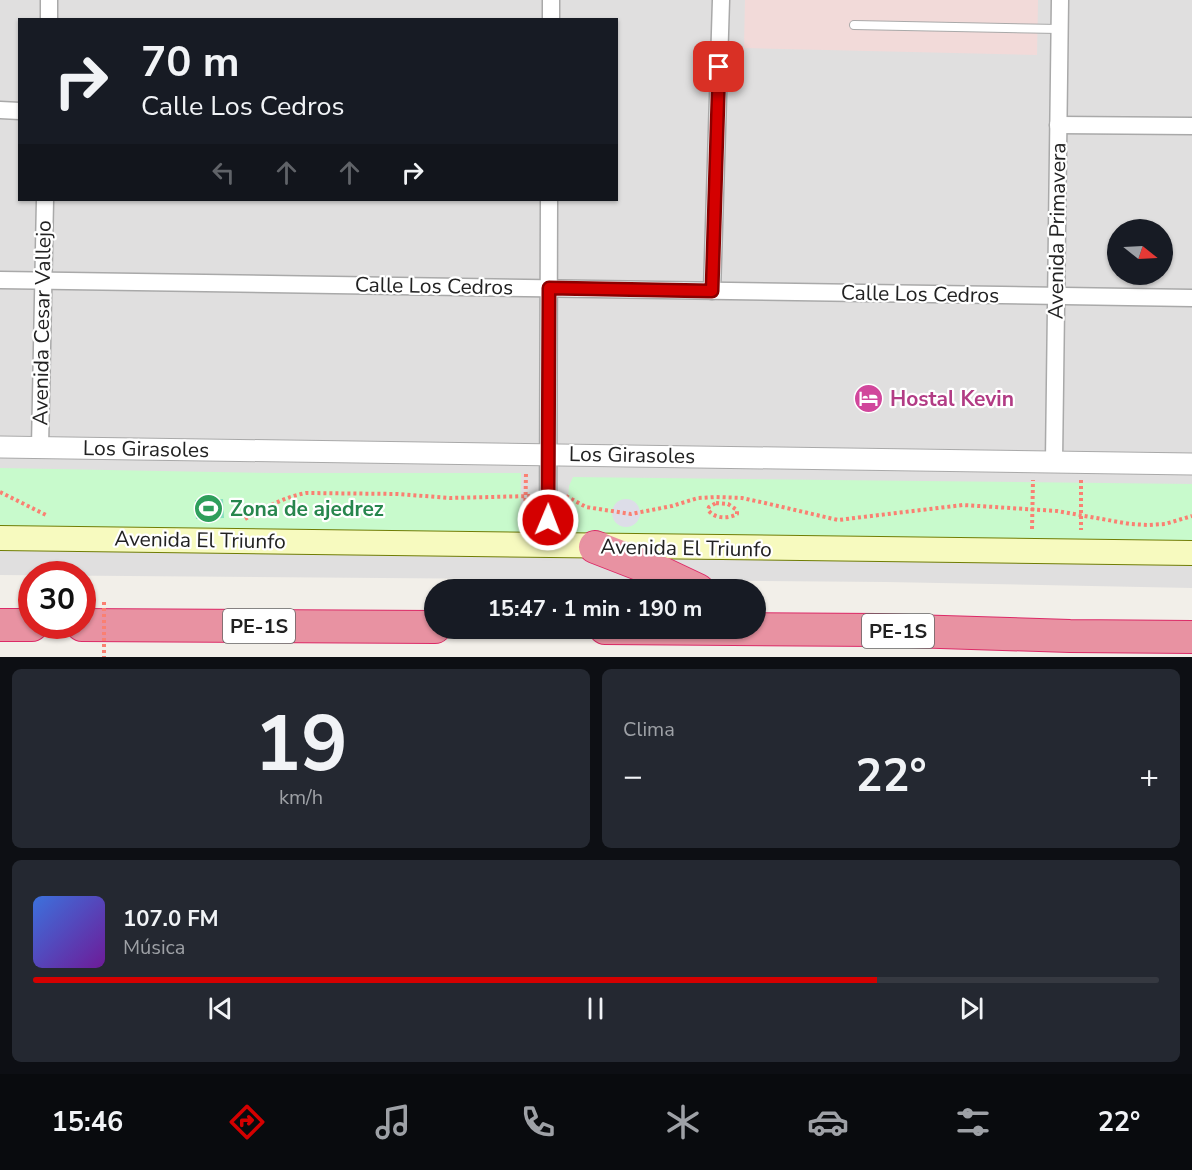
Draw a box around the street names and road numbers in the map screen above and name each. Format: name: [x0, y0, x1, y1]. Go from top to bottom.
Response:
street label: Avenida Primavera: [1041, 142, 1073, 320]
street label: Avenida Cesar Vallejo: [26, 220, 58, 426]
street label: Calle Los Cedros: [355, 271, 513, 301]
street label: Calle Los Cedros: [841, 279, 999, 309]
street label: Los Girasoles: [83, 434, 209, 464]
street label: Los Girasoles: [569, 440, 695, 470]
street label: Avenida El Triunfo: [114, 525, 286, 555]
street label: Avenida El Triunfo: [600, 533, 772, 563]
road number: PE-1S: [223, 609, 295, 643]
road number: PE-1S: [862, 614, 934, 648]

